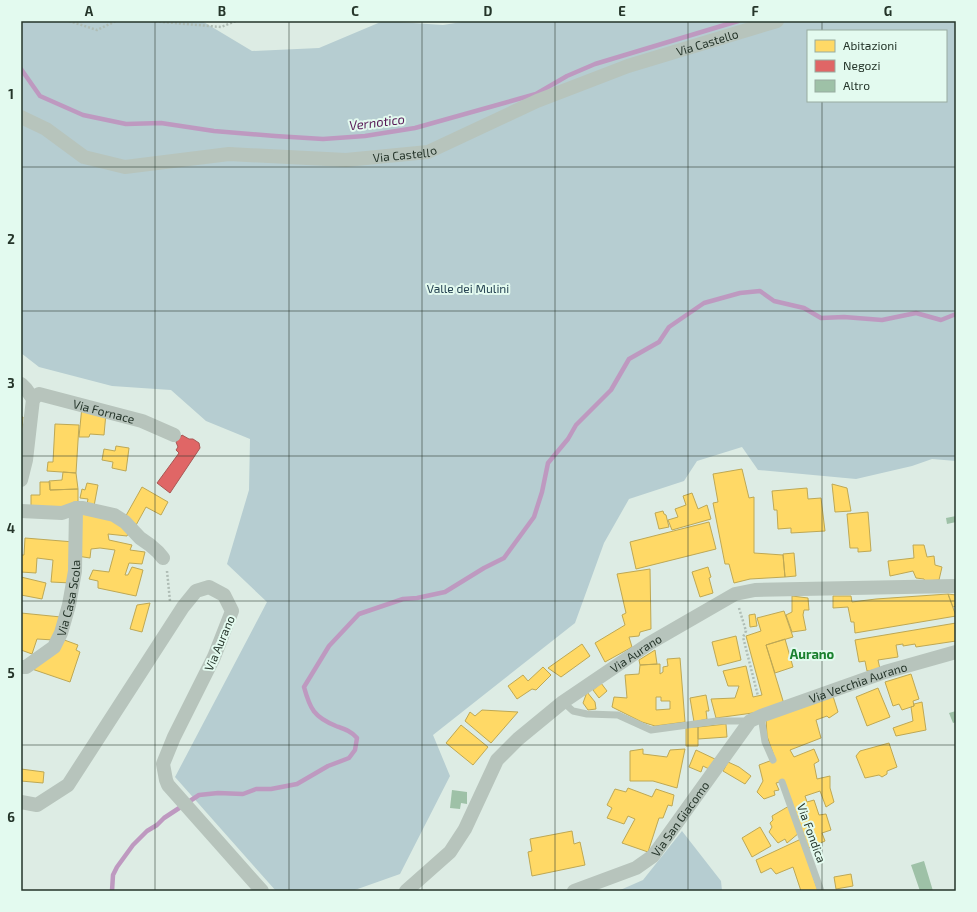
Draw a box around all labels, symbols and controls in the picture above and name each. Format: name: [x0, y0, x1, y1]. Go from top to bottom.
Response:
text: A: [85, 3, 94, 19]
text: B: [218, 3, 226, 19]
text: C: [351, 3, 359, 19]
text: D: [484, 3, 493, 19]
text: E: [618, 3, 626, 19]
text: F: [751, 3, 759, 19]
text: G: [884, 3, 892, 19]
street label: Via Castello: [674, 26, 740, 58]
legend: [807, 30, 947, 102]
text: Abitazioni: [843, 38, 897, 52]
text: Negozi: [843, 58, 880, 72]
text: Altro: [843, 78, 870, 92]
text: 1: [8, 86, 14, 102]
water label: Vernotico: [348, 111, 406, 133]
street label: Via Castello: [372, 142, 439, 164]
text: 2: [7, 231, 15, 247]
park label: Valle dei Mulini: [427, 281, 509, 295]
text: 3: [7, 375, 15, 391]
street label: Via Fornace: [72, 396, 136, 426]
text: 4: [7, 520, 15, 536]
street label: Via Casa Scola: [53, 560, 82, 638]
street label: Via Aurano: [201, 613, 237, 673]
street label: Via Aurano: [607, 631, 664, 675]
district label: Aurano: [790, 646, 835, 662]
street label: Via Vecchia Aurano: [807, 659, 909, 705]
text: 5: [7, 665, 15, 681]
street label: Via San Giacomo: [648, 778, 712, 859]
street label: Via Fondica: [795, 802, 829, 864]
text: 6: [7, 809, 15, 825]

